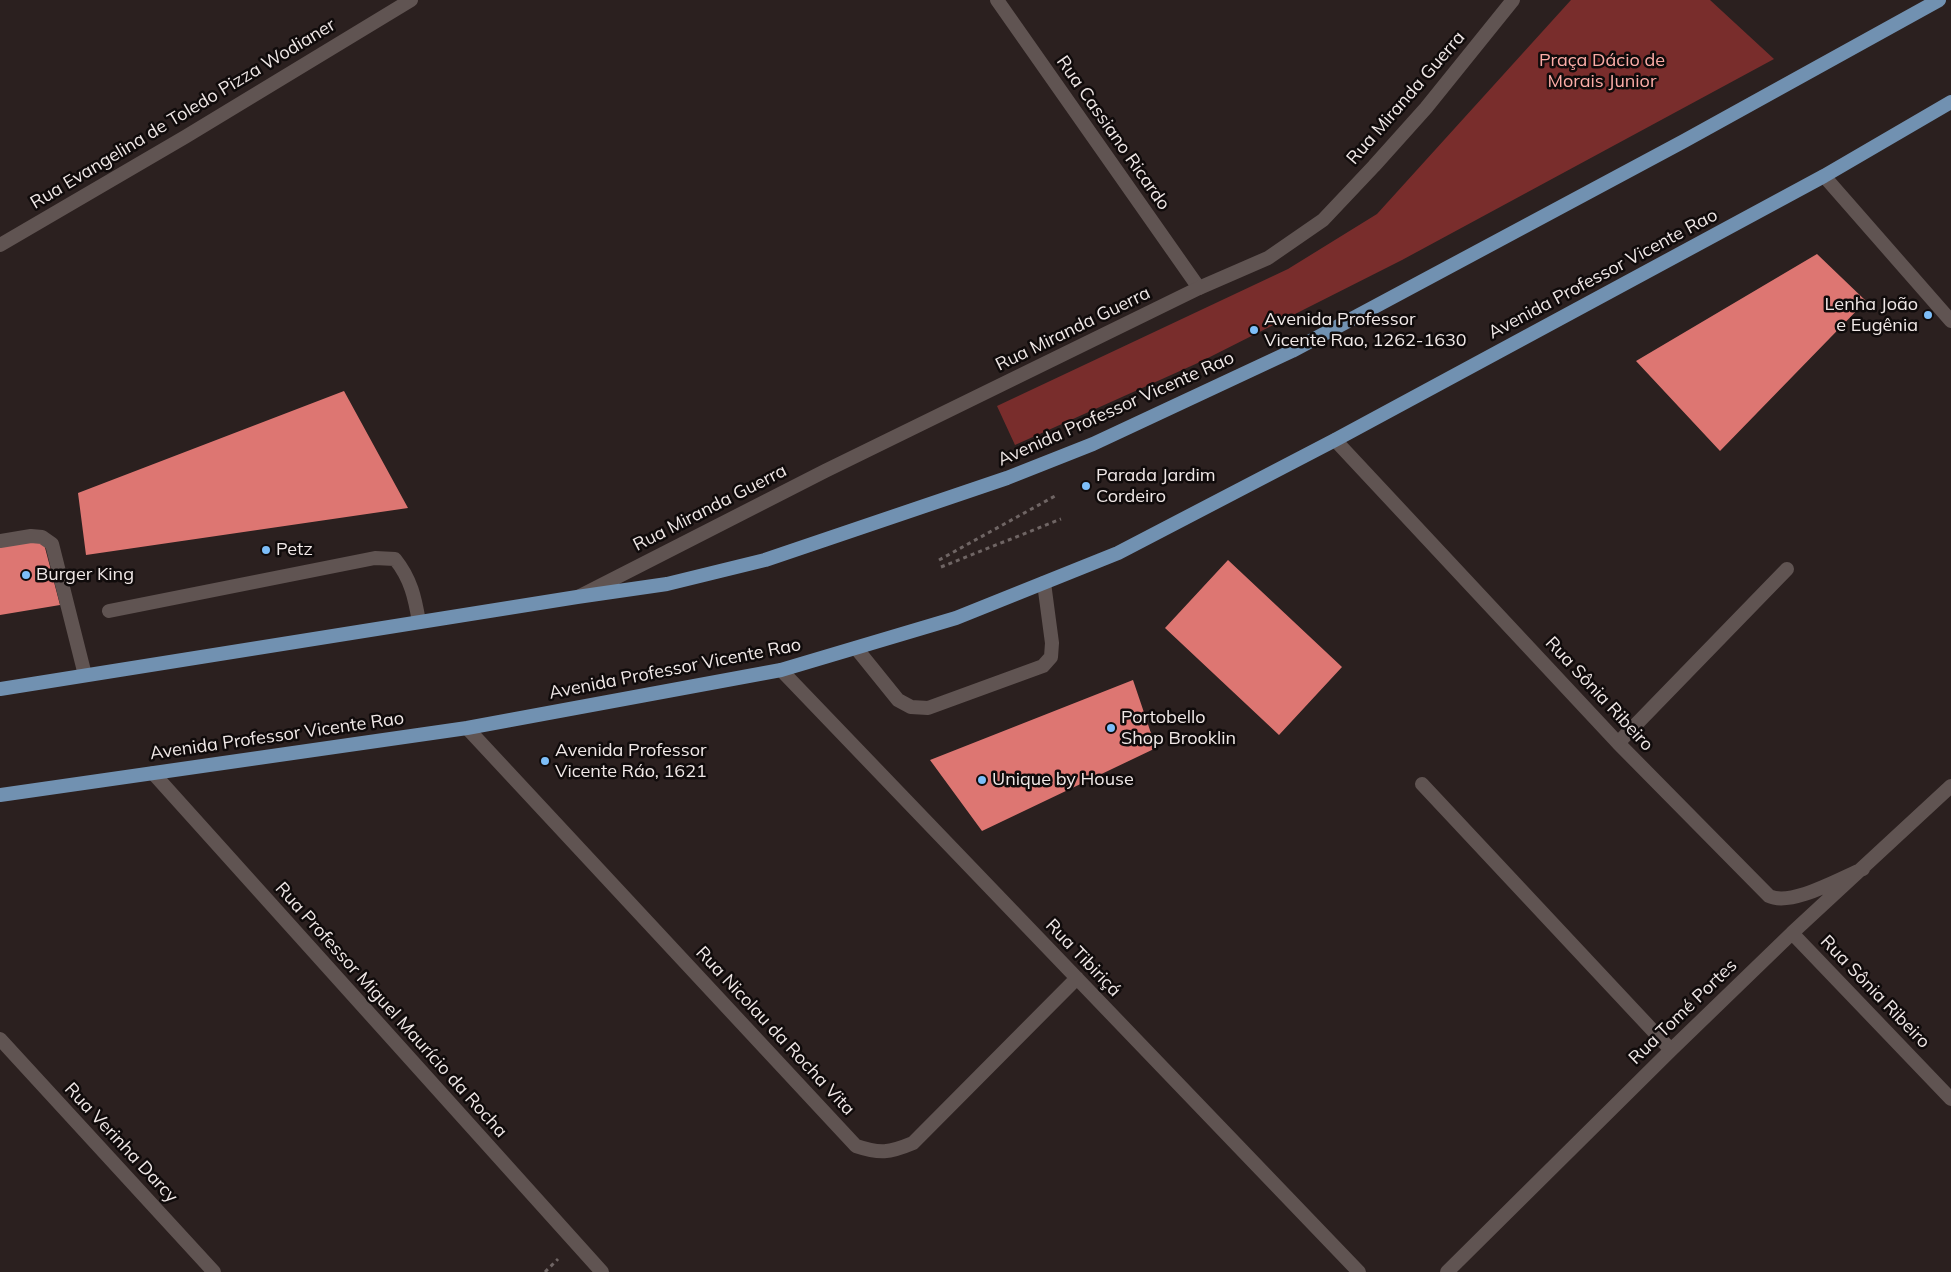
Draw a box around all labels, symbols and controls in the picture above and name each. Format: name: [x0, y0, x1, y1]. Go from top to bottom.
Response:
street label: Rua Evangelina de Toledo Pizza Wodianer: [27, 14, 339, 214]
street label: Rua Miranda Guerra: [1342, 27, 1470, 169]
park label: Praça Dácio de Morais Junior: [1539, 50, 1665, 92]
street label: Rua Cassiano Ricardo: [1052, 52, 1174, 214]
street label: Avenida Professor Vicente Rao: [1485, 204, 1721, 344]
street label: Rua Miranda Guerra: [992, 282, 1154, 376]
place label: Lenha João e Eugênia: [1825, 294, 1918, 336]
place label: Avenida Professor Vicente Rao, 1262-1630: [1264, 309, 1467, 352]
marker: Lenha João e Eugênia: [1922, 309, 1934, 321]
marker: Avenida Professor Vicente Rao, 1262-1630: [1248, 324, 1260, 336]
street label: Avenida Professor Vicente Rao: [995, 347, 1237, 471]
street label: Rua Miranda Guerra: [630, 460, 790, 556]
place label: Parada Jardim Cordeiro: [1096, 465, 1216, 508]
marker: Parada Jardim Cordeiro: [1080, 480, 1092, 492]
place label: Petz: [276, 539, 313, 561]
marker: Petz: [260, 544, 272, 556]
place label: Burger King: [36, 564, 134, 586]
marker: Burger King: [20, 569, 32, 581]
street label: Rua Sônia Ribeiro: [1540, 632, 1658, 756]
street label: Avenida Professor Vicente Rao: [547, 634, 803, 704]
street label: Avenida Professor Vicente Rao: [149, 707, 405, 765]
place label: Portobello Shop Brooklin: [1121, 707, 1236, 750]
marker: Portobello Shop Brooklin: [1105, 722, 1117, 734]
place label: Avenida Professor Vicente Ráo, 1621: [555, 740, 707, 782]
marker: Avenida Professor Vicente Ráo, 1621: [539, 755, 551, 767]
place label: Unique by House: [992, 769, 1134, 791]
marker: Unique by House: [976, 774, 988, 786]
street label: Rua Professor Miguel Maurício da Rocha: [271, 878, 511, 1142]
street label: Rua Tibiriçá: [1041, 915, 1125, 1001]
street label: Rua Sônia Ribeiro: [1816, 931, 1934, 1053]
street label: Rua Nicolau da Rocha Vita: [691, 942, 859, 1120]
street label: Rua Tomé Portes: [1624, 955, 1742, 1069]
street label: Rua Verinha Darcy: [60, 1078, 182, 1208]

